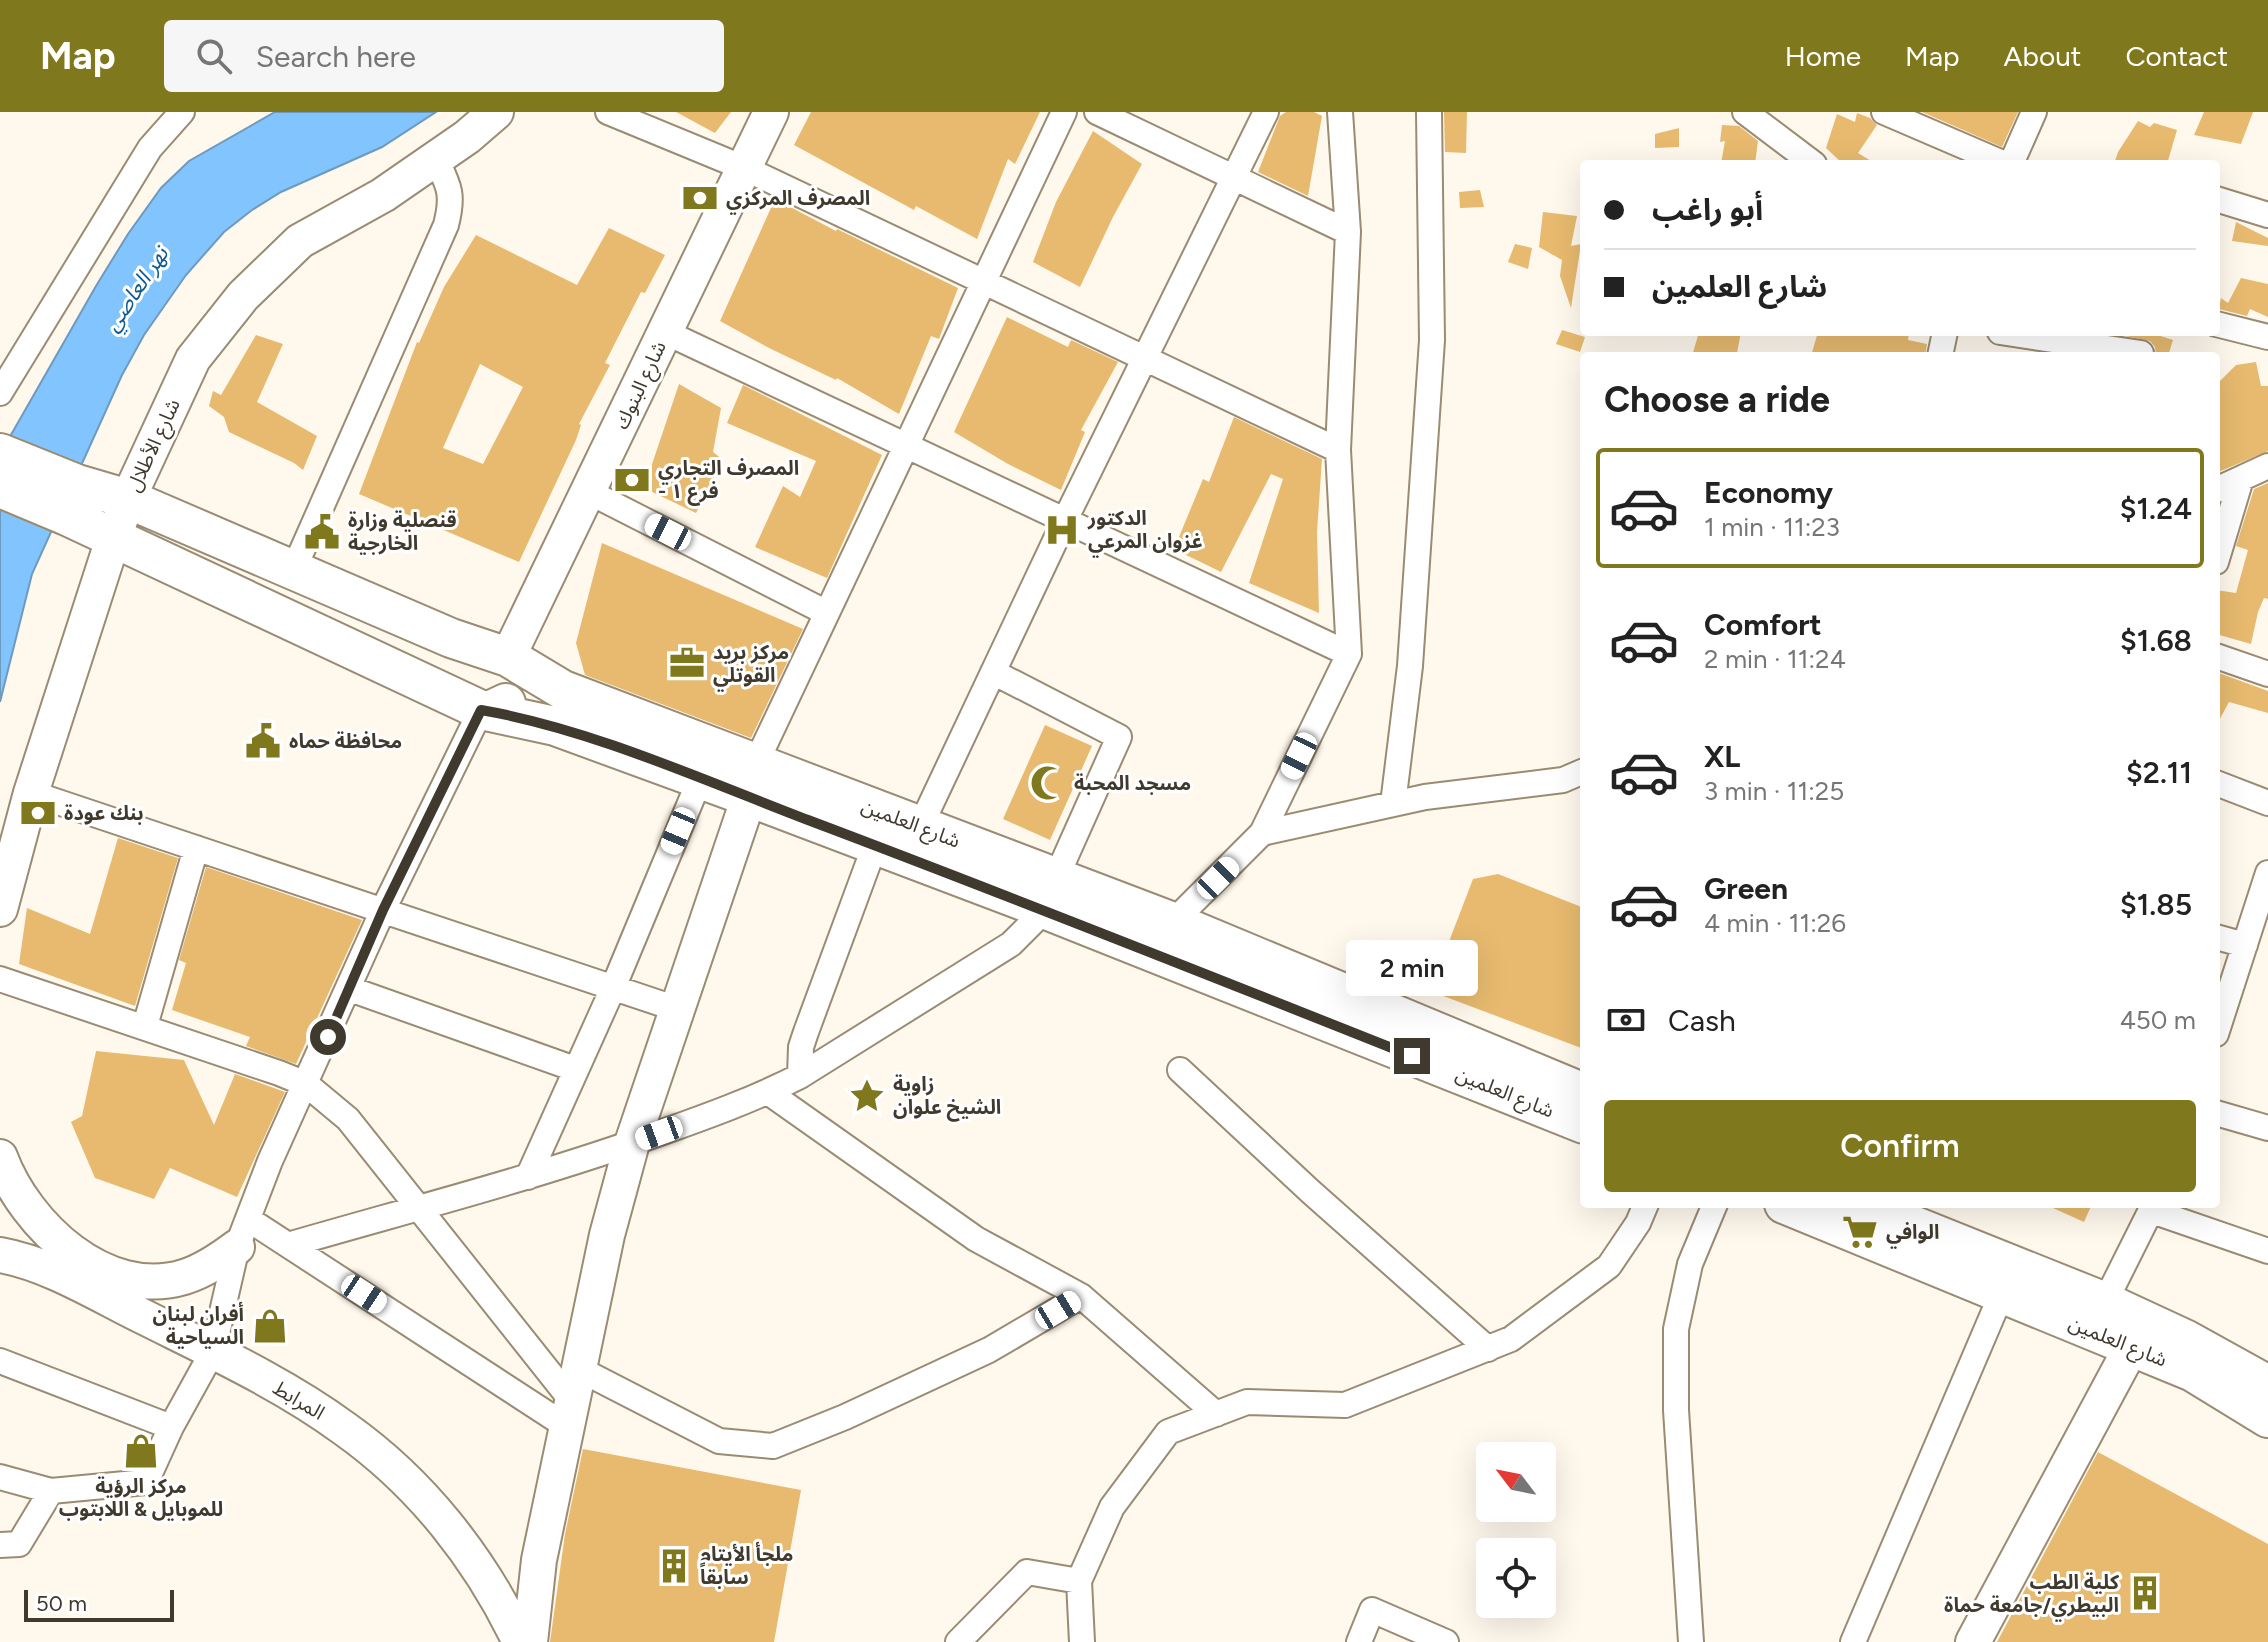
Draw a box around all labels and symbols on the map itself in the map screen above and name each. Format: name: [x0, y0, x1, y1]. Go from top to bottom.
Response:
bank icon: المصرف المركزي: [681, 179, 719, 217]
place label: المصرف المركزي: [726, 186, 870, 215]
water label: نهر العاصي: [98, 240, 179, 339]
street label: شارع البنوك: [609, 337, 674, 434]
street label: شارع الأطلال: [121, 395, 188, 497]
place label: المصرف التجاري - فرع ١: [658, 456, 799, 506]
bank icon: المصرف التجاري - فرع ١: [613, 461, 651, 499]
place label: الدكتور غزوان المرعي: [1087, 506, 1203, 558]
place label: قنصلية وزارة الخارجية: [348, 508, 457, 555]
car: [641, 510, 695, 554]
hospital icon: الدكتور غزوان المرعي: [1043, 511, 1081, 549]
public building icon: قنصلية وزارة الخارجية: [303, 513, 341, 551]
place label: مركز بريد القوتلي: [713, 640, 789, 692]
office icon: مركز بريد القوتلي: [668, 644, 706, 682]
public building icon: محافظة حماه: [244, 722, 282, 760]
place label: محافظة حماه: [289, 729, 402, 753]
car: [1278, 729, 1320, 783]
mosque icon: مسجد المحبة: [1029, 764, 1067, 802]
place label: مسجد المحبة: [1074, 771, 1191, 795]
street label: شارع العلمين: [857, 793, 964, 856]
bank icon: بنك عودة: [19, 794, 57, 832]
place label: بنك عودة: [64, 801, 144, 825]
car: [658, 804, 698, 858]
car: [1193, 853, 1243, 903]
callout: 2 min: [1346, 940, 1478, 996]
route start: [310, 1019, 346, 1055]
route end: [1394, 1038, 1430, 1074]
street label: شارع العلمين: [1451, 1061, 1558, 1125]
place label: زاوية الشيخ علوان: [893, 1072, 1001, 1122]
place icon: زاوية الشيخ علوان: [848, 1077, 886, 1115]
car: [632, 1114, 686, 1152]
supermarket icon: الوافي: [1841, 1213, 1879, 1251]
place label: الوافي: [1886, 1220, 1939, 1249]
car: [337, 1271, 391, 1317]
car: [1031, 1287, 1085, 1333]
place label: أفران لبنان السياحية: [152, 1301, 244, 1349]
shop icon: أفران لبنان السياحية: [251, 1307, 289, 1345]
street label: شارع العلمين: [2064, 1310, 2171, 1374]
street label: المرابط: [269, 1375, 329, 1425]
shop icon: مركز الرؤية للموبايل & اللابتوب: [122, 1432, 160, 1470]
north arrow: [1476, 1442, 1556, 1522]
place label: مركز الرؤية للموبايل & اللابتوب: [59, 1474, 223, 1521]
place label: ملجأ الأيتام سابقاً: [699, 1541, 793, 1589]
building icon: ملجأ الأيتام سابقاً: [655, 1547, 693, 1585]
place label: كلية الطب البيطري/جامعة حماة: [1944, 1570, 2120, 1622]
building icon: كلية الطب البيطري/جامعة حماة: [2126, 1574, 2164, 1612]
scale bar: [24, 1586, 174, 1622]

